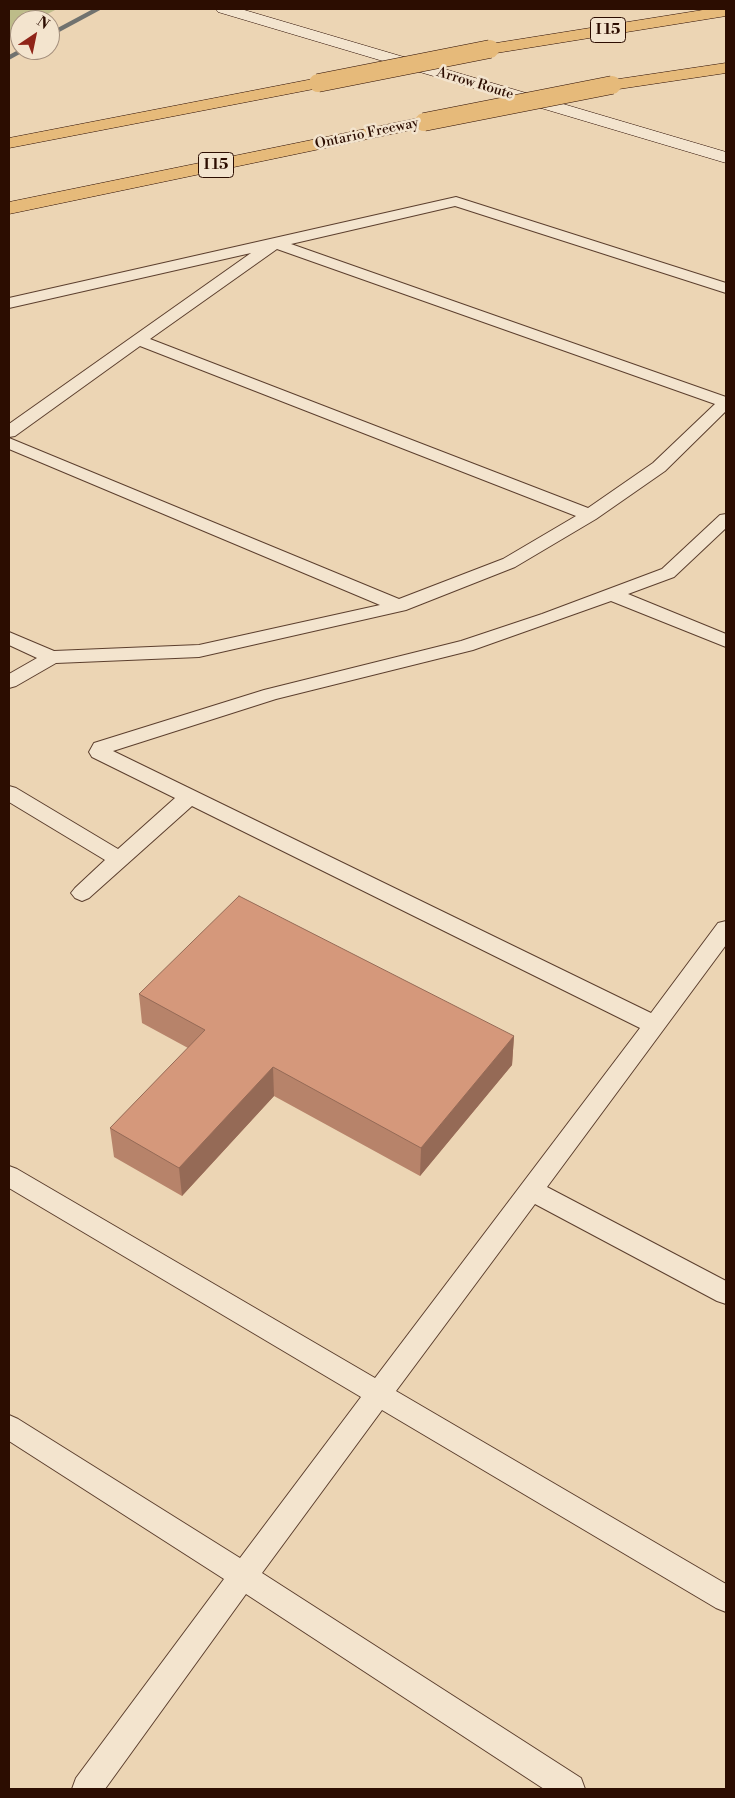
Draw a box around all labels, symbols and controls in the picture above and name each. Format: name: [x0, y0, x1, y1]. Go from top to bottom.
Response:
north arrow: [10, 10, 60, 60]
text: N: [33, 13, 52, 34]
road number: I 15: [590, 18, 626, 42]
street label: Arrow Route: [435, 64, 515, 104]
street label: Ontario Freeway: [313, 115, 421, 153]
road number: I 15: [198, 152, 234, 178]

